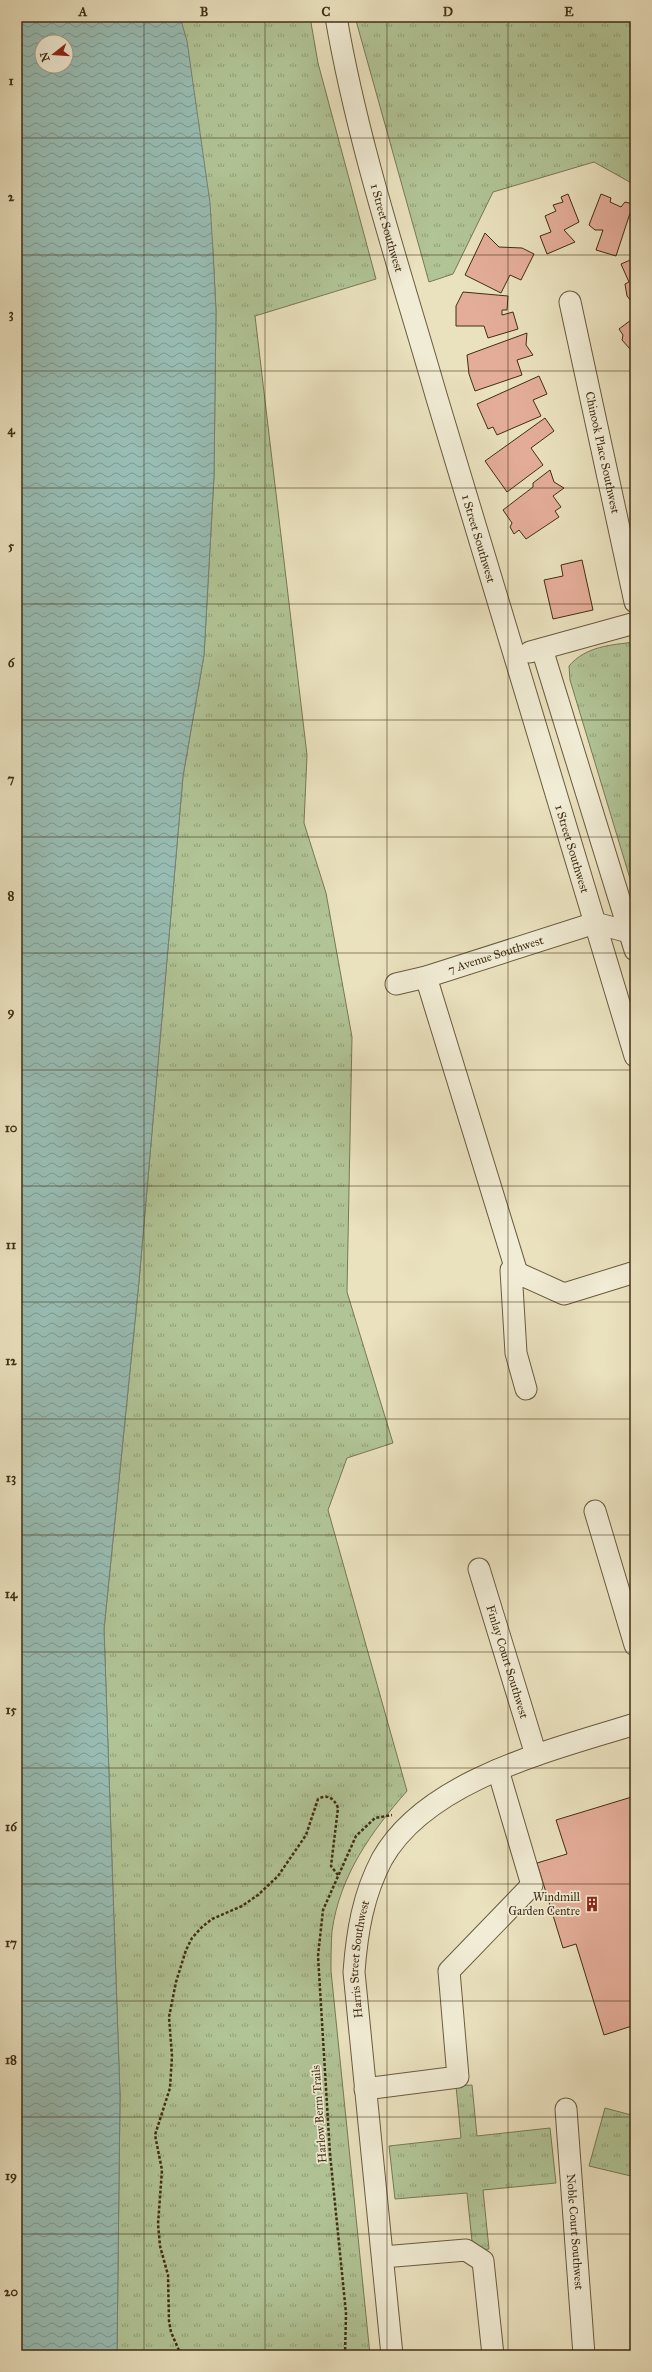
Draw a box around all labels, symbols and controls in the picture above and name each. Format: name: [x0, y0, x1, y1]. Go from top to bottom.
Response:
text: A: [78, 4, 88, 20]
text: B: [200, 4, 209, 20]
text: C: [322, 4, 331, 20]
text: D: [443, 4, 453, 20]
text: E: [564, 4, 574, 20]
north arrow: [34, 34, 74, 74]
text: N: [37, 50, 52, 63]
text: 1: [8, 73, 14, 89]
street label: 1 Street Southwest: [368, 182, 406, 274]
text: 2: [8, 189, 15, 205]
text: 3: [8, 306, 14, 322]
street label: Chinook Place Southwest: [583, 390, 623, 516]
text: 4: [7, 422, 15, 438]
street label: 1 Street Southwest: [459, 493, 499, 585]
text: 5: [8, 538, 15, 554]
text: 6: [8, 655, 16, 671]
text: 7: [8, 771, 15, 787]
street label: 1 Street Southwest: [552, 803, 592, 895]
text: 8: [8, 888, 15, 904]
street label: 7 Avenue Southwest: [446, 933, 546, 977]
text: 9: [8, 1004, 15, 1020]
text: 10: [5, 1120, 18, 1136]
text: 11: [6, 1237, 16, 1253]
text: 12: [5, 1353, 17, 1369]
text: 13: [6, 1470, 16, 1486]
text: 14: [5, 1586, 18, 1602]
street label: Finlay Court Southwest: [483, 1603, 532, 1721]
text: 15: [5, 1702, 17, 1718]
text: 16: [5, 1819, 18, 1835]
place label: Windmill Garden Centre: [508, 1890, 581, 1918]
building icon: Windmill Garden Centre: [583, 1895, 601, 1913]
street label: Harris Street Southwest: [347, 1898, 372, 2019]
text: 17: [5, 1935, 17, 1951]
text: 18: [5, 2052, 17, 2068]
street label: Harlow Berm Trails: [309, 2065, 329, 2163]
text: 19: [5, 2168, 17, 2184]
street label: Noble Court Southwest: [564, 2173, 586, 2291]
text: 20: [4, 2284, 18, 2300]

